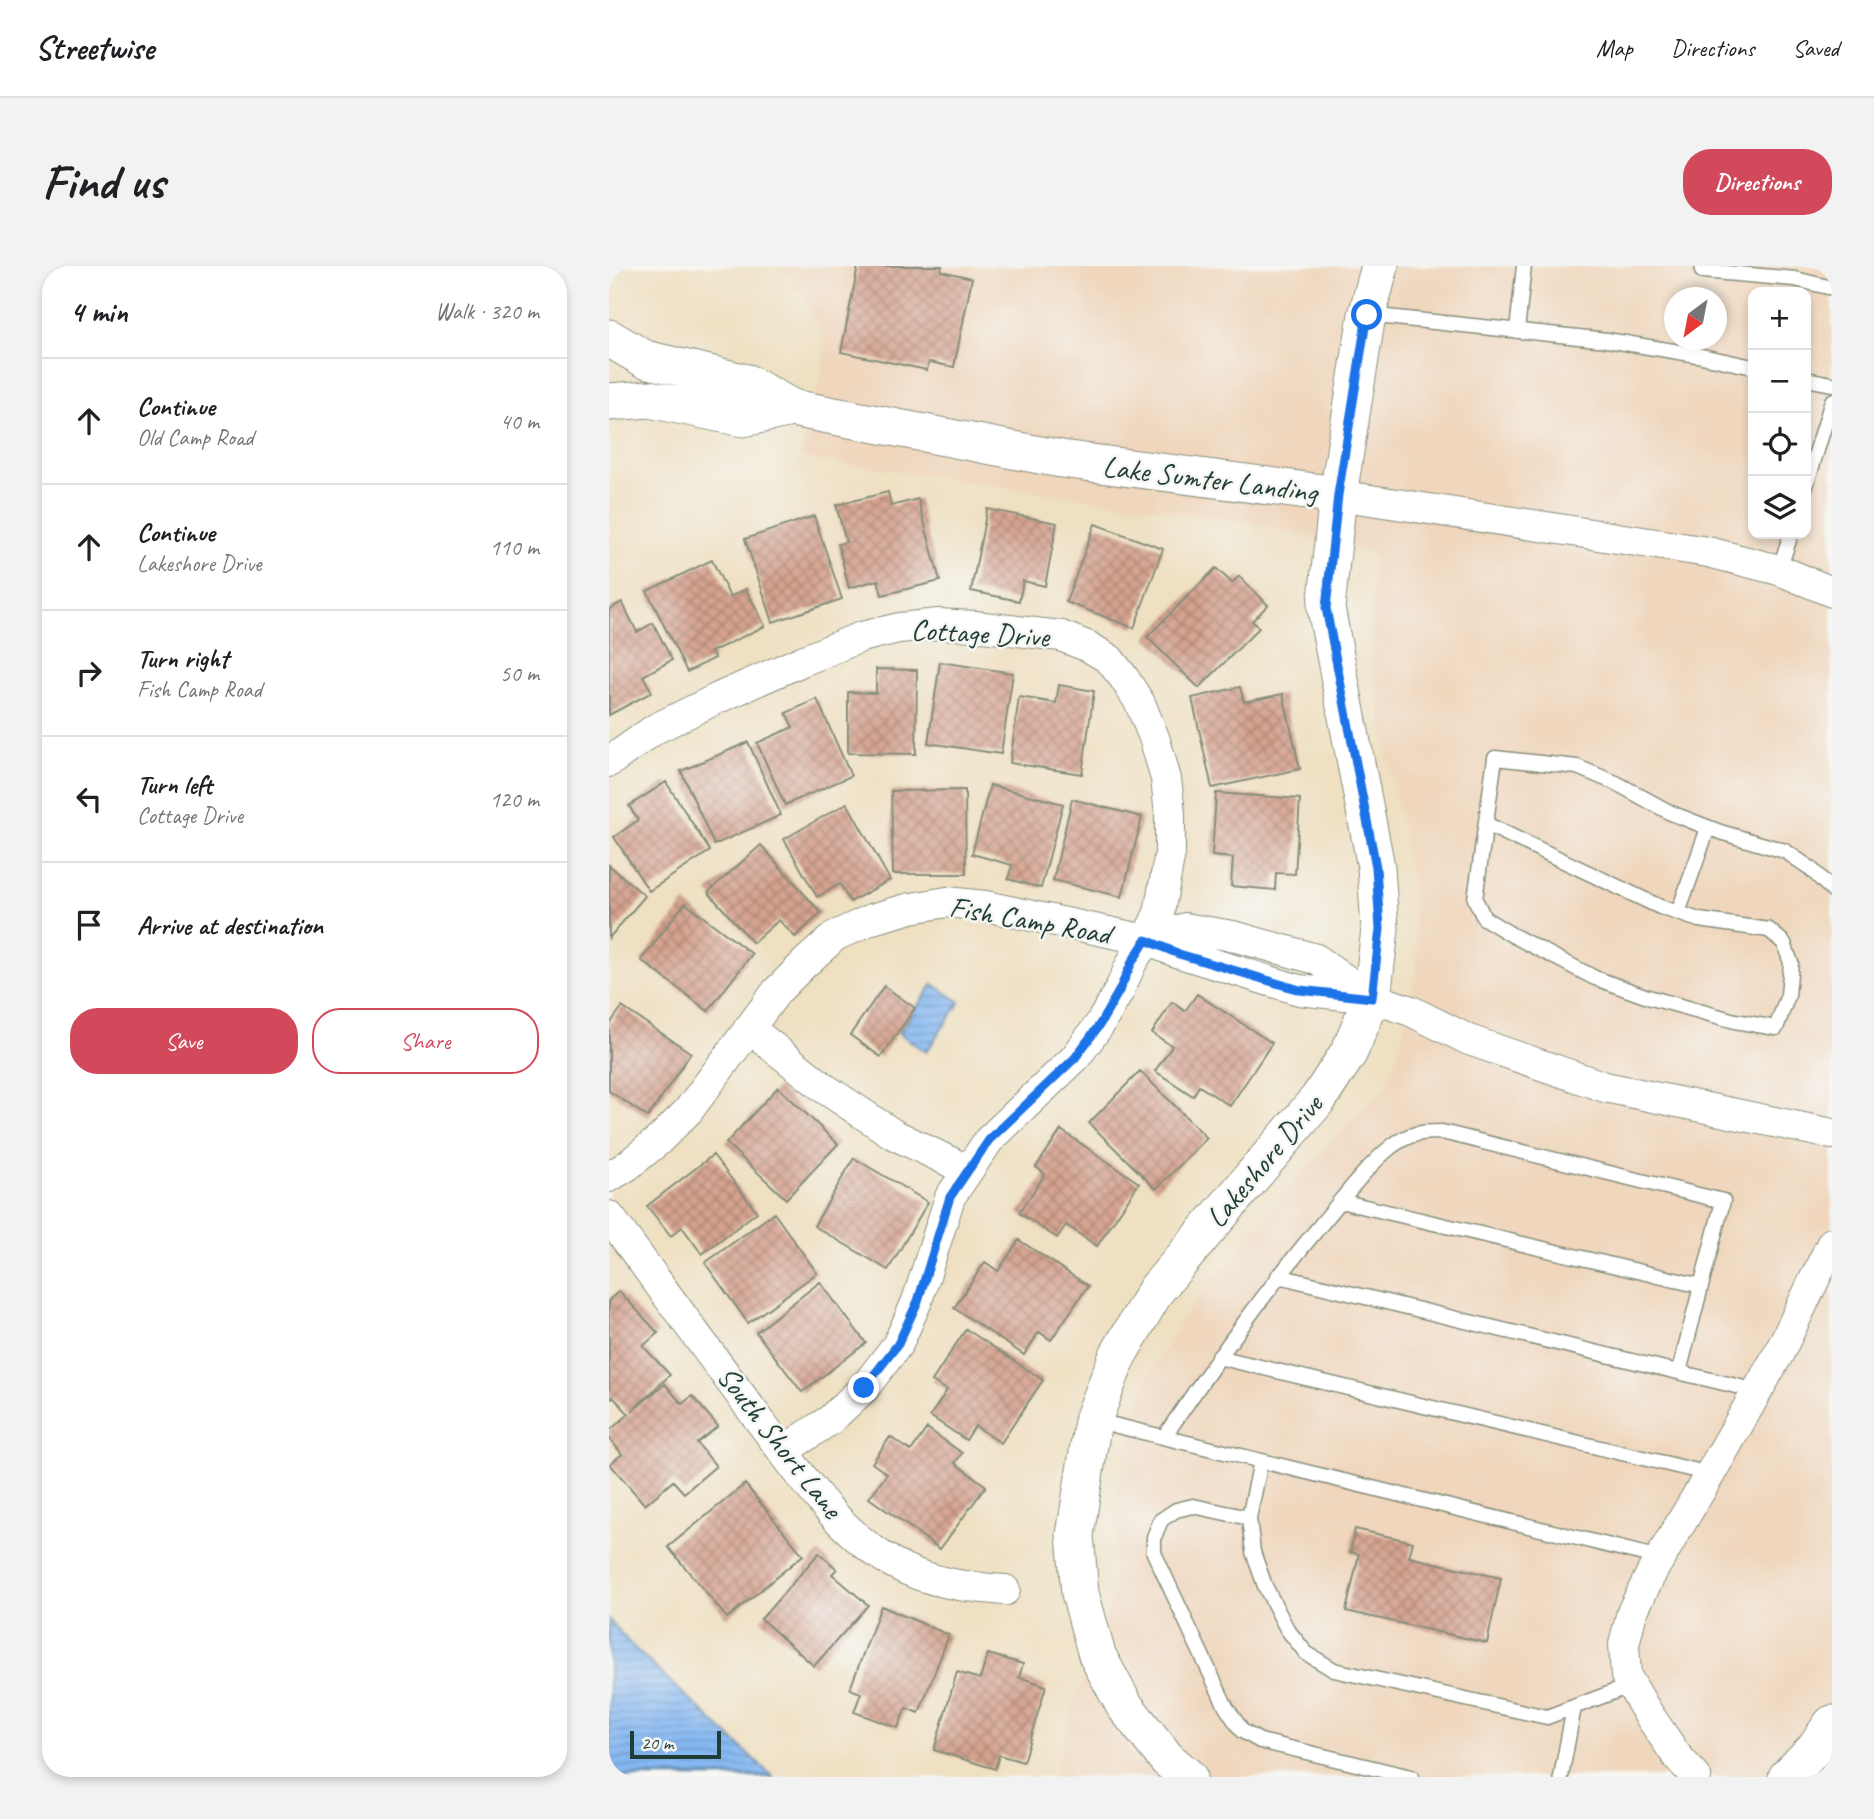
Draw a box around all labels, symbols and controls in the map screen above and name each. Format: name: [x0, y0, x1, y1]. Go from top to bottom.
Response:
text: Streetwise: [35, 27, 154, 69]
text: Map: [1596, 33, 1633, 63]
text: Directions: [1671, 33, 1754, 63]
text: Saved: [1792, 33, 1839, 63]
button: Directions: [1683, 149, 1832, 215]
text: Find us: [42, 151, 164, 213]
north arrow: [1664, 287, 1727, 350]
map controls: [1748, 287, 1811, 539]
button: +: [1748, 287, 1811, 350]
text: 4 min: [70, 293, 127, 331]
text: Walk · 320 m: [435, 297, 539, 326]
route start: [1351, 299, 1382, 330]
button: −: [1748, 350, 1811, 413]
text: Continue: [137, 390, 215, 423]
icon: ahead: [70, 402, 108, 440]
text: 40 m: [500, 407, 539, 436]
button: locate: [1748, 413, 1811, 476]
text: Old Camp Road: [137, 423, 253, 452]
street label: Lake Sumter Landing: [1101, 447, 1322, 511]
button: layers: [1748, 476, 1811, 539]
text: Continue: [137, 516, 215, 549]
icon: ahead: [70, 528, 108, 566]
text: 110 m: [490, 533, 539, 562]
text: Lakeshore Drive: [137, 549, 261, 578]
street label: Cottage Drive: [910, 610, 1052, 656]
text: Turn right: [137, 642, 228, 675]
icon: right: [70, 654, 108, 692]
text: 50 m: [500, 659, 539, 688]
text: Fish Camp Road: [137, 675, 262, 704]
text: Turn left: [137, 768, 212, 801]
icon: left: [70, 780, 108, 818]
text: 120 m: [490, 785, 539, 814]
text: Cottage Drive: [137, 801, 243, 830]
street label: Fish Camp Road: [947, 887, 1118, 954]
icon: arrive: [70, 906, 108, 944]
text: Arrive at destination: [137, 909, 323, 942]
button: Save: [70, 1008, 298, 1074]
button: Share: [312, 1008, 539, 1074]
street label: Lakeshore Drive: [1197, 1085, 1332, 1235]
street label: South Short Lane: [709, 1358, 853, 1527]
route end: [848, 1372, 879, 1403]
scale bar: [630, 1728, 721, 1760]
text: 20 m: [641, 1731, 673, 1755]

